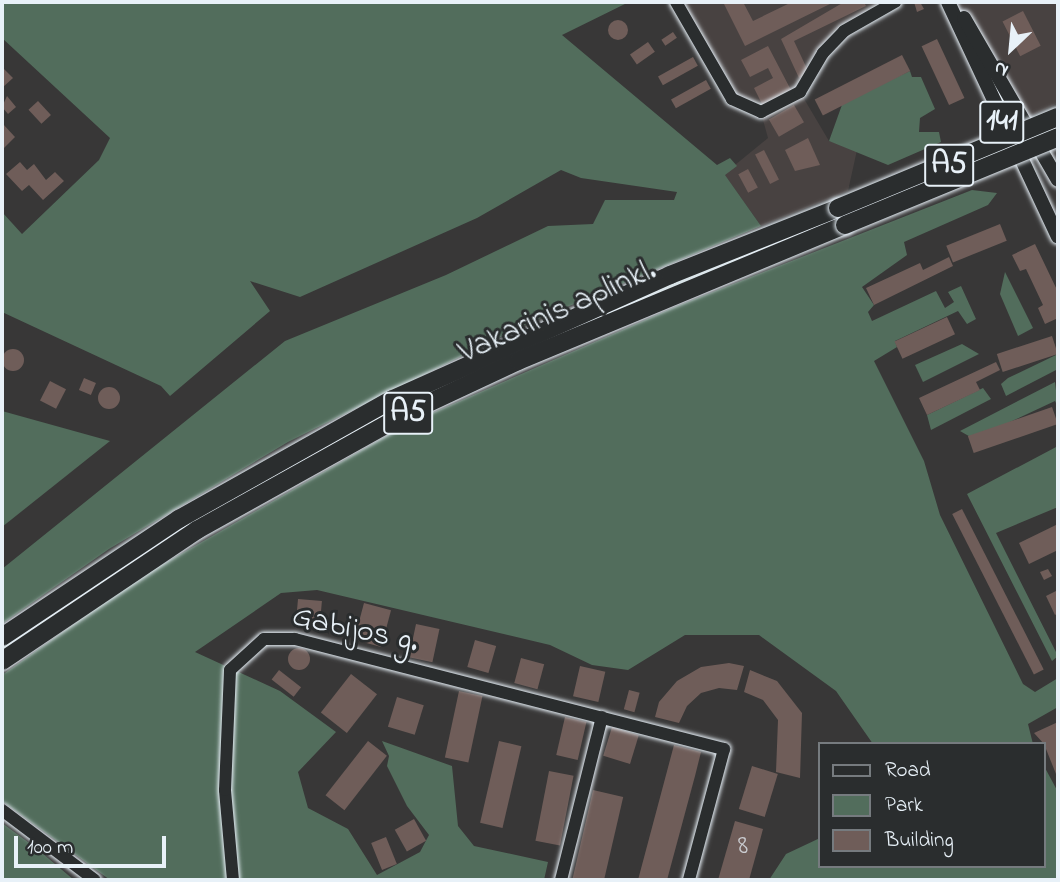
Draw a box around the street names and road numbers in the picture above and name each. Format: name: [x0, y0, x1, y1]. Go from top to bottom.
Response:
road number: 141: [979, 96, 1025, 148]
road number: A5: [923, 139, 975, 192]
street label: Vakarinis aplinkl.: [454, 252, 662, 374]
road number: A5: [382, 386, 434, 440]
street label: Gabijos g.: [288, 599, 422, 663]

